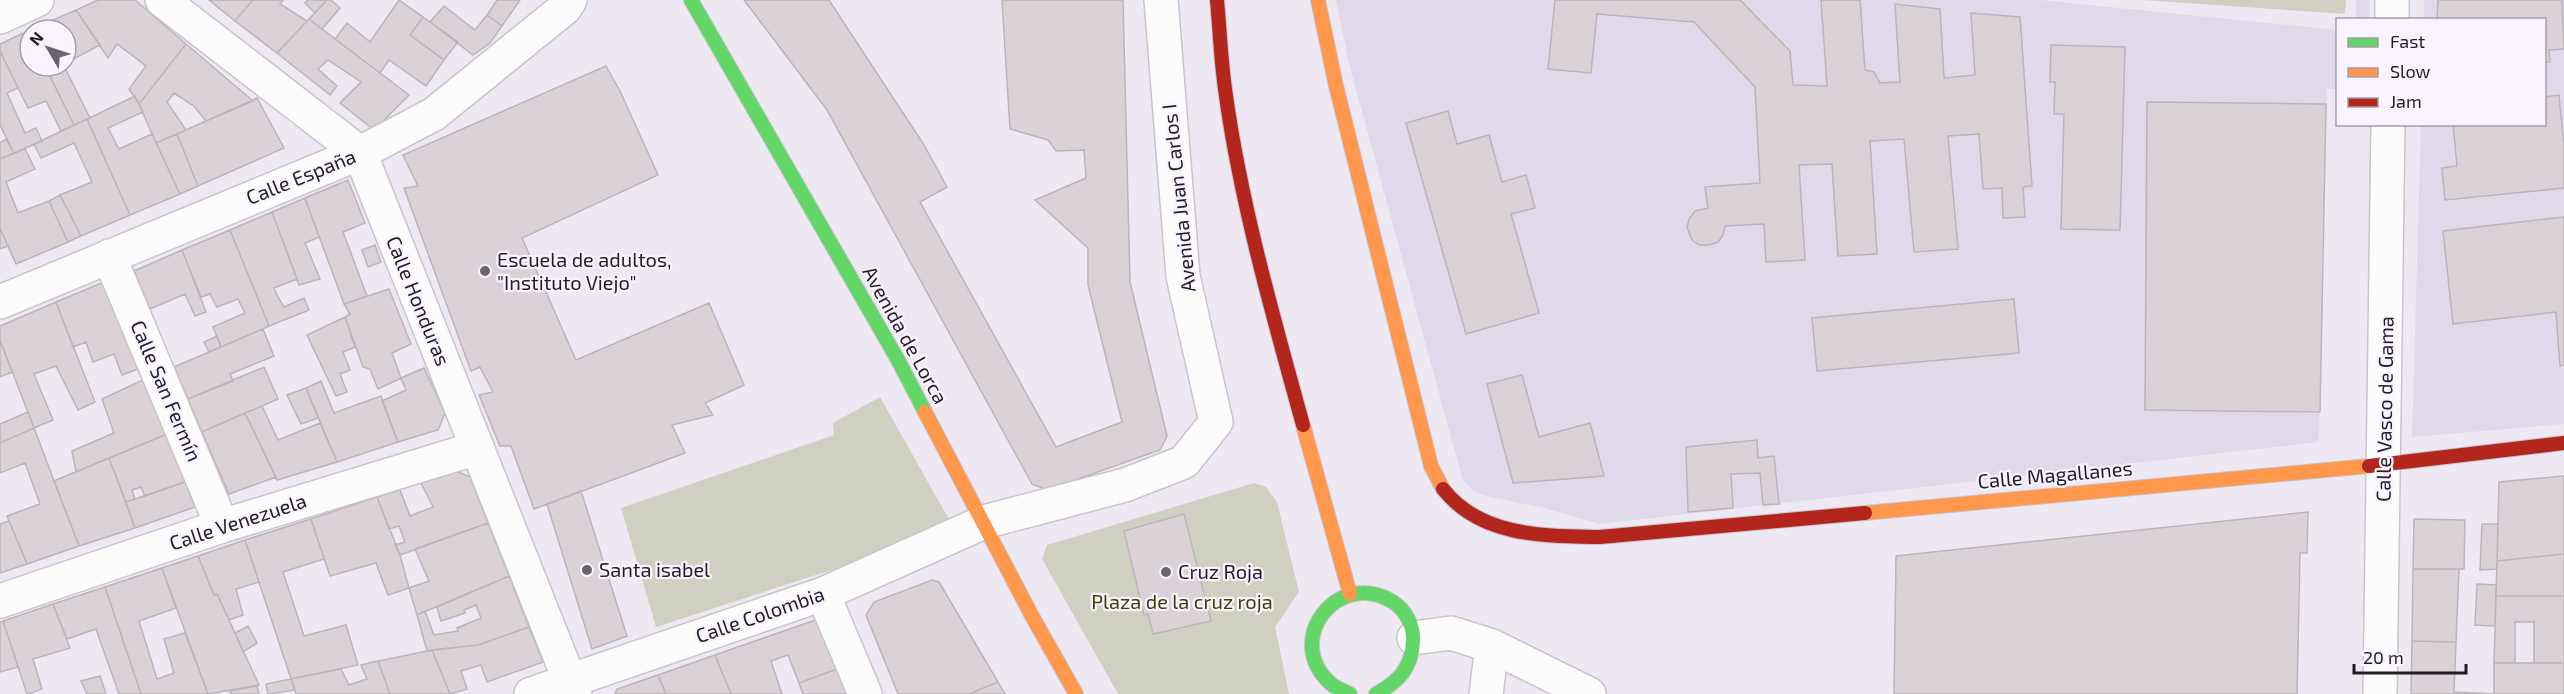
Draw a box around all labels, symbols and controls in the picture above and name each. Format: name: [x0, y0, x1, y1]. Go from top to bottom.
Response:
north arrow: [18, 18, 78, 78]
legend: [2336, 18, 2546, 126]
text: N: [25, 28, 47, 49]
text: Fast: [2390, 30, 2425, 52]
text: Slow: [2390, 60, 2431, 82]
text: Jam: [2390, 90, 2422, 112]
street label: Avenida Juan Carlos I: [1156, 103, 1200, 293]
street label: Calle España: [242, 143, 359, 209]
street label: Calle Honduras: [382, 232, 456, 369]
place label: Escuela de adultos, "Instituto Viejo": [497, 247, 672, 294]
street label: Avenida de Lorca: [858, 262, 954, 407]
marker: Escuela de adultos, "Instituto Viejo": [478, 264, 492, 278]
street label: Calle San Fermín: [126, 316, 207, 465]
street label: Calle Vasco de Gama: [2370, 316, 2398, 502]
street label: Calle Magallanes: [1976, 455, 2133, 493]
street label: Calle Venezuela: [166, 488, 309, 555]
place label: Santa isabel: [599, 557, 710, 581]
place label: Cruz Roja: [1178, 559, 1263, 583]
marker: Santa isabel: [580, 563, 594, 577]
marker: Cruz Roja: [1159, 565, 1173, 579]
street label: Calle Colombia: [692, 581, 827, 647]
park label: Plaza de la cruz roja: [1091, 589, 1273, 613]
scale bar: [2354, 637, 2466, 675]
text: 20 m: [2363, 646, 2404, 668]

